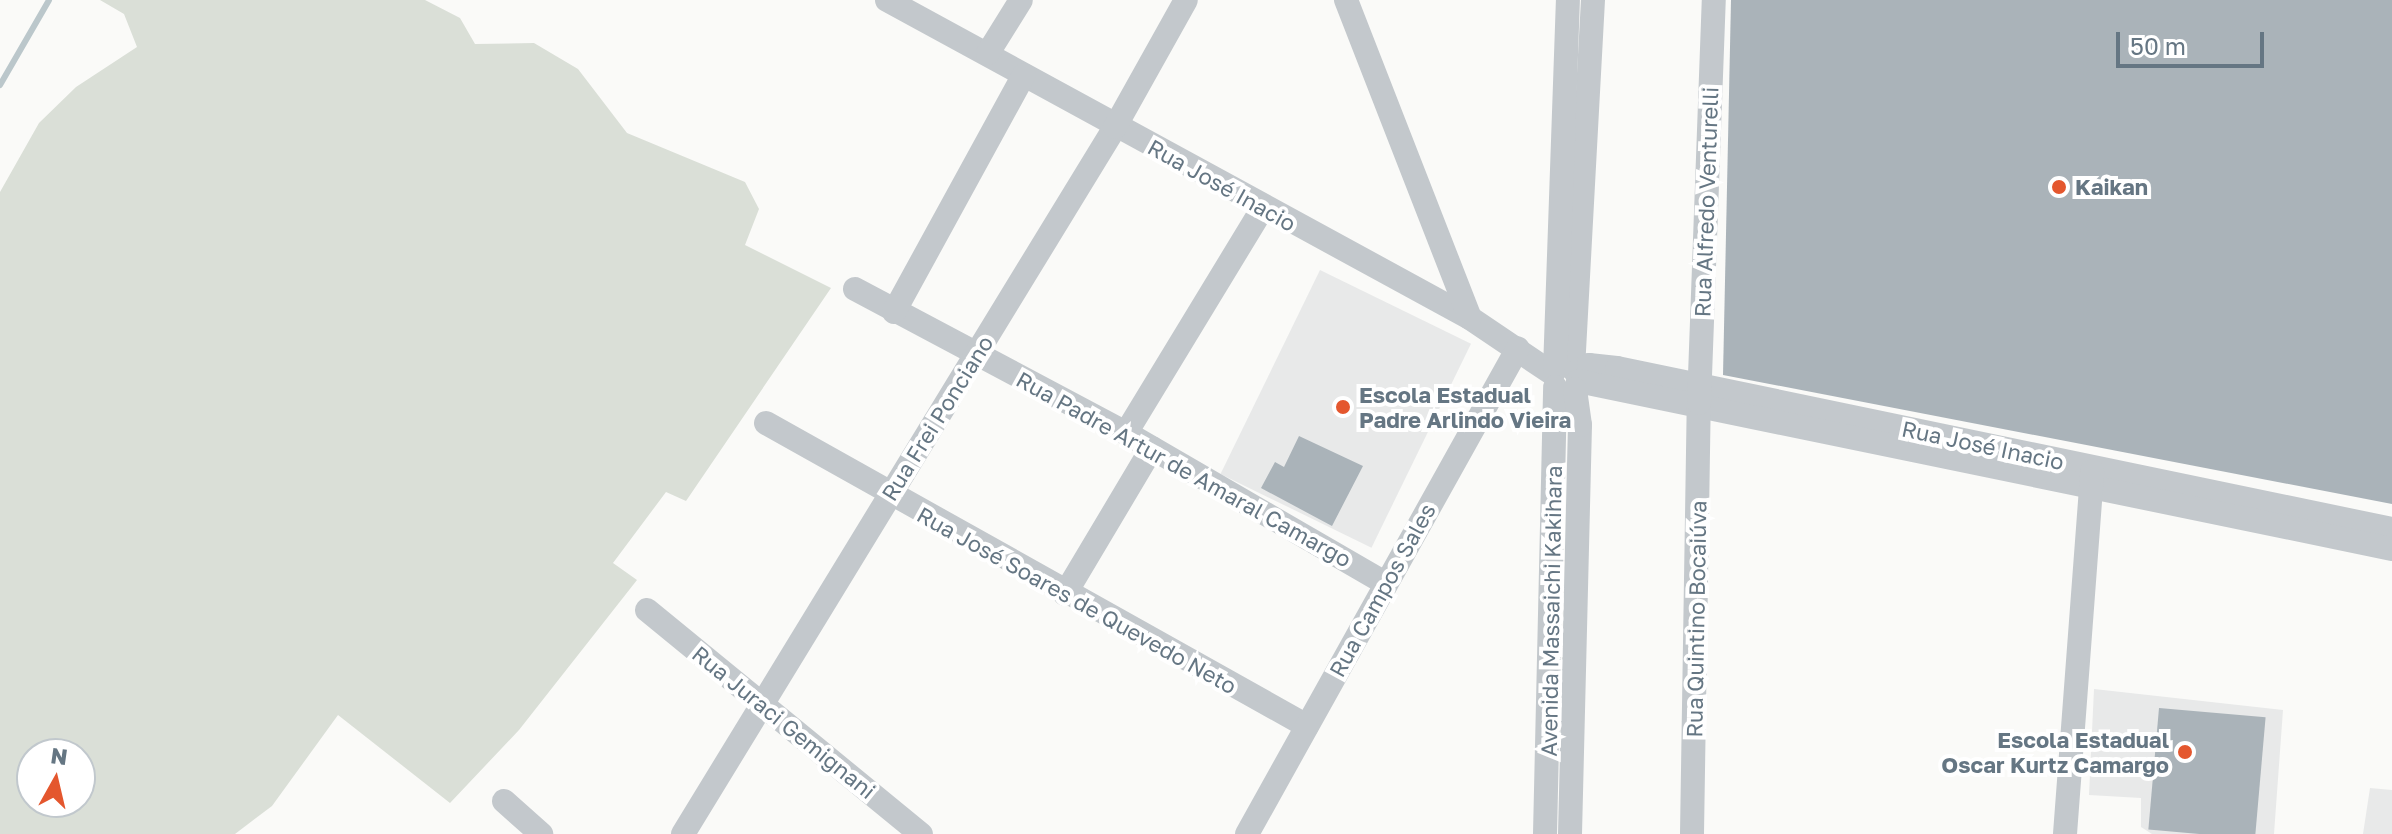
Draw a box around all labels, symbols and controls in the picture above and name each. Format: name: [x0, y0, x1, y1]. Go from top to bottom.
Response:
scale bar: [2120, 16, 2268, 66]
text: 50 m: [2130, 31, 2186, 60]
street label: Rua Alfredo Venturelli: [1689, 86, 1723, 318]
street label: Rua José Inacio: [1143, 133, 1301, 237]
place label: Kaikan: [2075, 174, 2148, 200]
marker: Kaikan: [2050, 178, 2068, 196]
street label: Rua Frei Ponciano: [876, 331, 998, 505]
street label: Rua Padre Artur de Amaral Camargo: [1012, 366, 1356, 572]
place label: Escola Estadual Padre Arlindo Vieira: [1359, 381, 1571, 432]
marker: Escola Estadual Padre Arlindo Vieira: [1334, 398, 1352, 416]
street label: Rua José Inacio: [1900, 415, 2066, 475]
street label: Avenida Massaichi Kakihara: [1535, 465, 1567, 757]
street label: Rua Campos Sales: [1323, 499, 1441, 681]
street label: Rua Quintino Bocaiúva: [1681, 500, 1711, 738]
street label: Rua José Soares de Quevedo Neto: [913, 501, 1241, 699]
street label: Rua Juraci Gemignani: [687, 640, 881, 804]
place label: Escola Estadual Oscar Kurtz Camargo: [1941, 726, 2169, 778]
north arrow: [16, 738, 96, 818]
text: N: [49, 741, 69, 770]
marker: Escola Estadual Oscar Kurtz Camargo: [2176, 743, 2194, 761]

